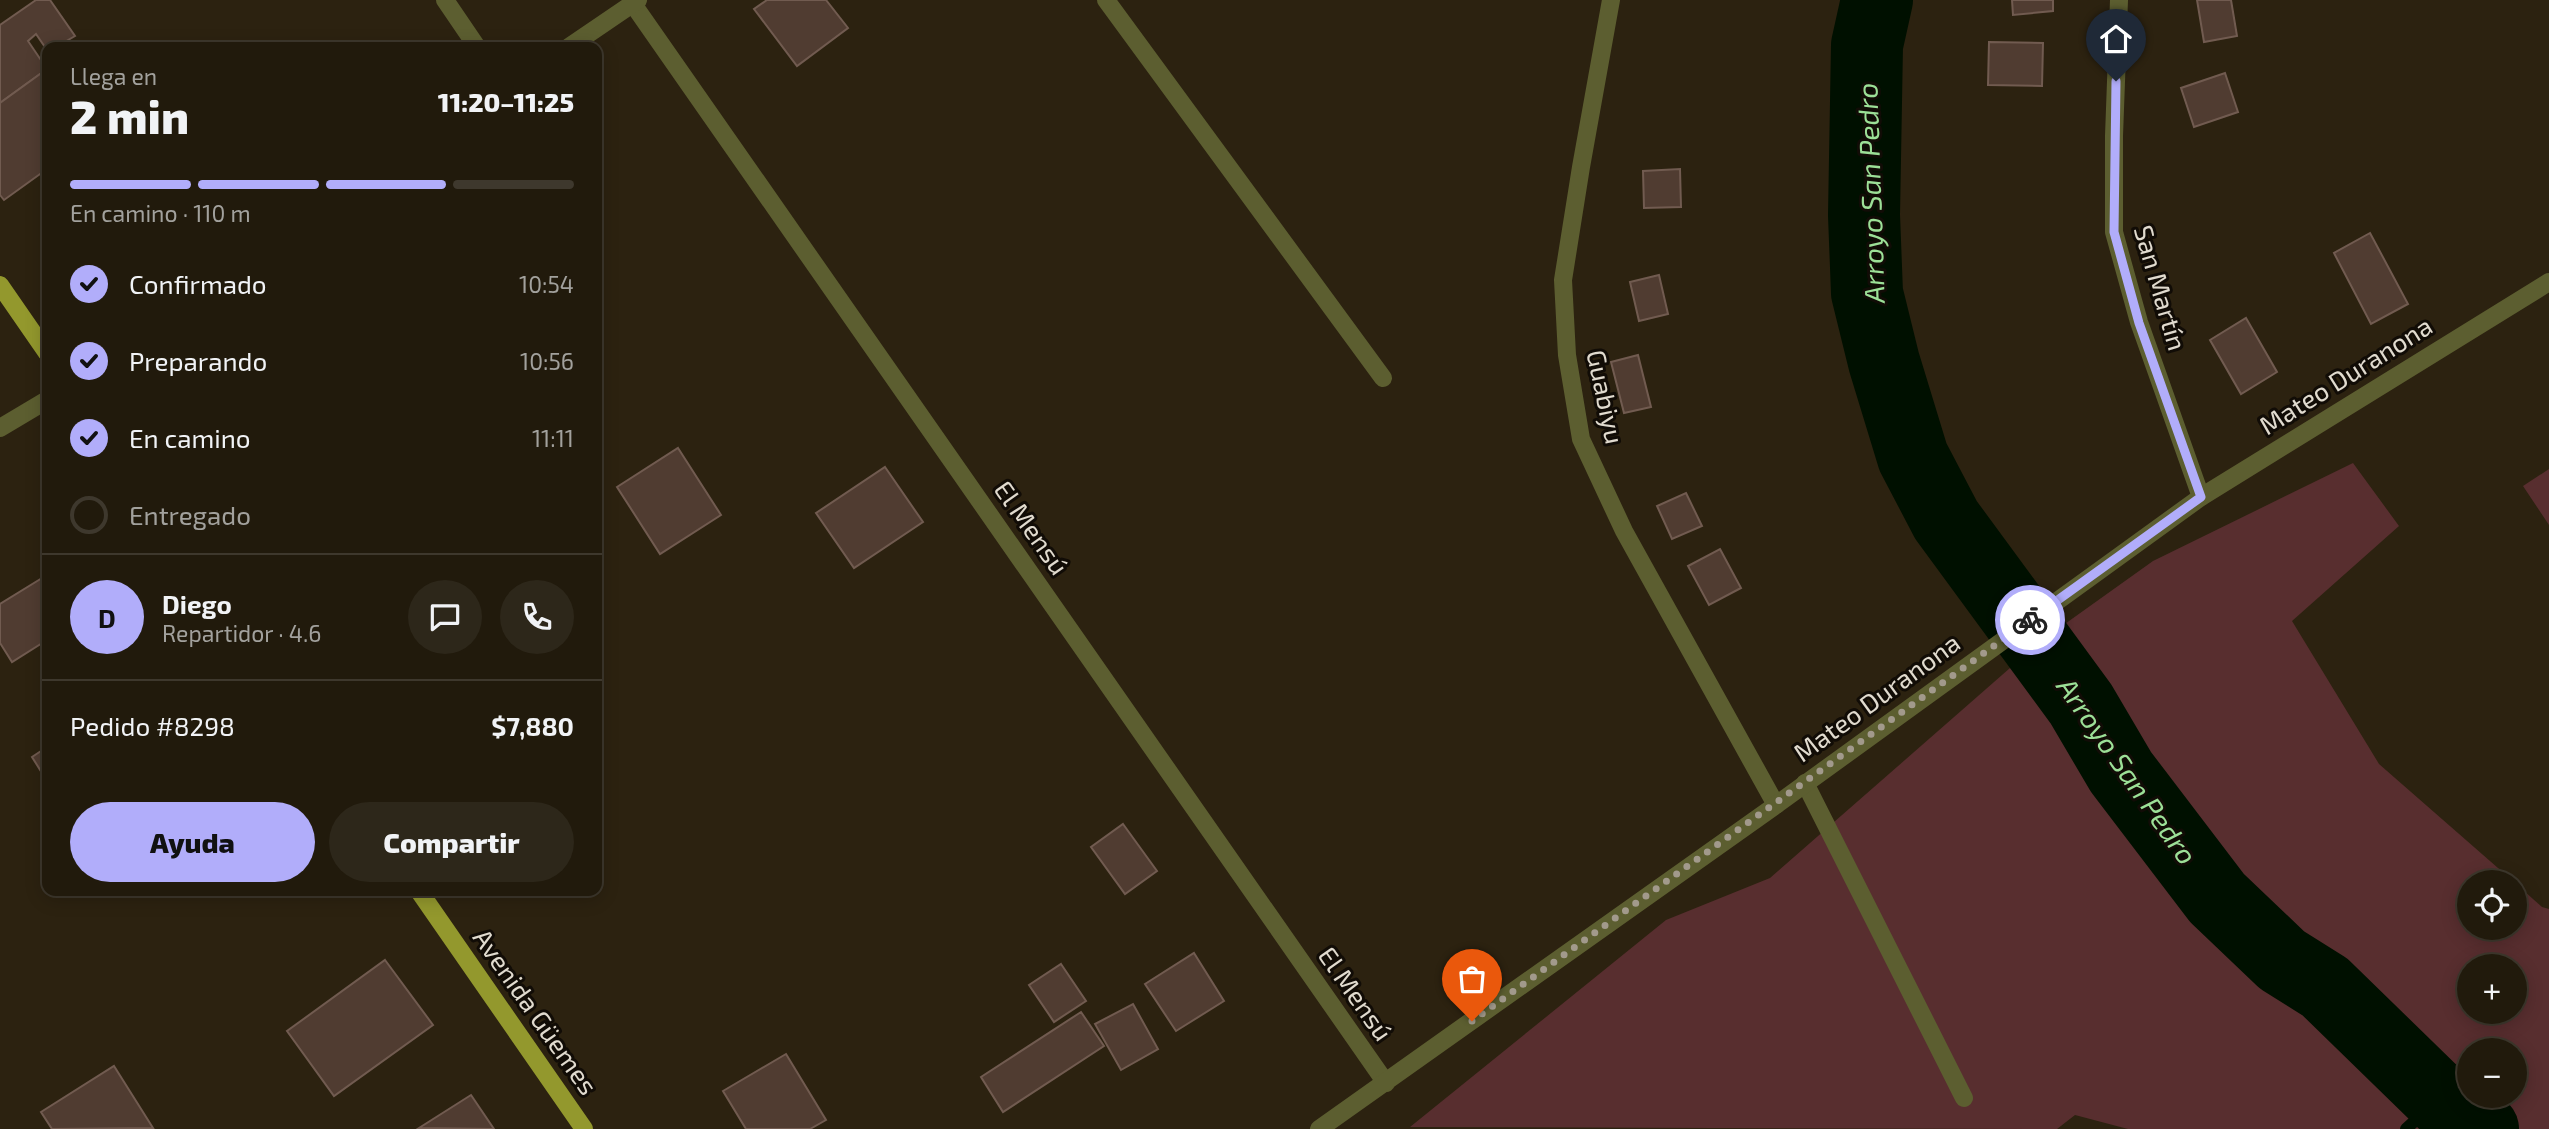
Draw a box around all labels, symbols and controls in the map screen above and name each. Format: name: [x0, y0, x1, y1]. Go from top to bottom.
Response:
pin: [2086, 9, 2146, 81]
icon: home: [2097, 20, 2135, 58]
text: Llega en: [70, 62, 157, 90]
water label: Arroyo San Pedro: [1849, 82, 1891, 305]
text: 11:20–11:25: [438, 86, 574, 117]
text: 2 min: [70, 88, 189, 143]
text: En camino · 110 m: [70, 199, 251, 227]
street label: San Martín: [2129, 221, 2194, 354]
icon: check: [70, 265, 108, 303]
text: Confirmado: [129, 268, 267, 299]
text: 10:54: [519, 270, 574, 298]
street label: Mateo Duranona: [2253, 309, 2437, 440]
icon: check: [70, 342, 108, 380]
text: Preparando: [129, 345, 267, 376]
text: 10:56: [520, 347, 574, 375]
street label: Guabiyu: [1581, 347, 1632, 447]
icon: check: [70, 419, 108, 457]
text: En camino: [129, 422, 251, 453]
text: 11:11: [532, 424, 574, 452]
street label: El Mensú: [989, 474, 1076, 580]
text: Entregado: [129, 499, 251, 530]
button: chat: [408, 580, 482, 654]
button: phone: [500, 580, 574, 654]
courier: [1995, 585, 2065, 655]
text: Diego: [162, 588, 232, 619]
icon: bike: [2011, 601, 2049, 639]
text: D: [98, 602, 116, 633]
text: Repartidor · 4.6: [162, 619, 321, 647]
street label: Mateo Duranona: [1787, 626, 1965, 767]
water label: Arroyo San Pedro: [2050, 670, 2205, 870]
text: Pedido #8298: [70, 710, 235, 741]
text: $7,880: [491, 710, 574, 741]
button: Ayuda: [70, 802, 315, 882]
button: Compartir: [329, 802, 574, 882]
map controls: [2457, 870, 2527, 1108]
button: locate: [2457, 870, 2527, 940]
street label: Avenida Güemes: [468, 922, 605, 1100]
street label: El Mensú: [1313, 940, 1400, 1046]
pin: [1442, 949, 1502, 1021]
button: +: [2457, 954, 2527, 1024]
icon: bag: [1453, 960, 1491, 998]
button: −: [2457, 1038, 2527, 1108]

